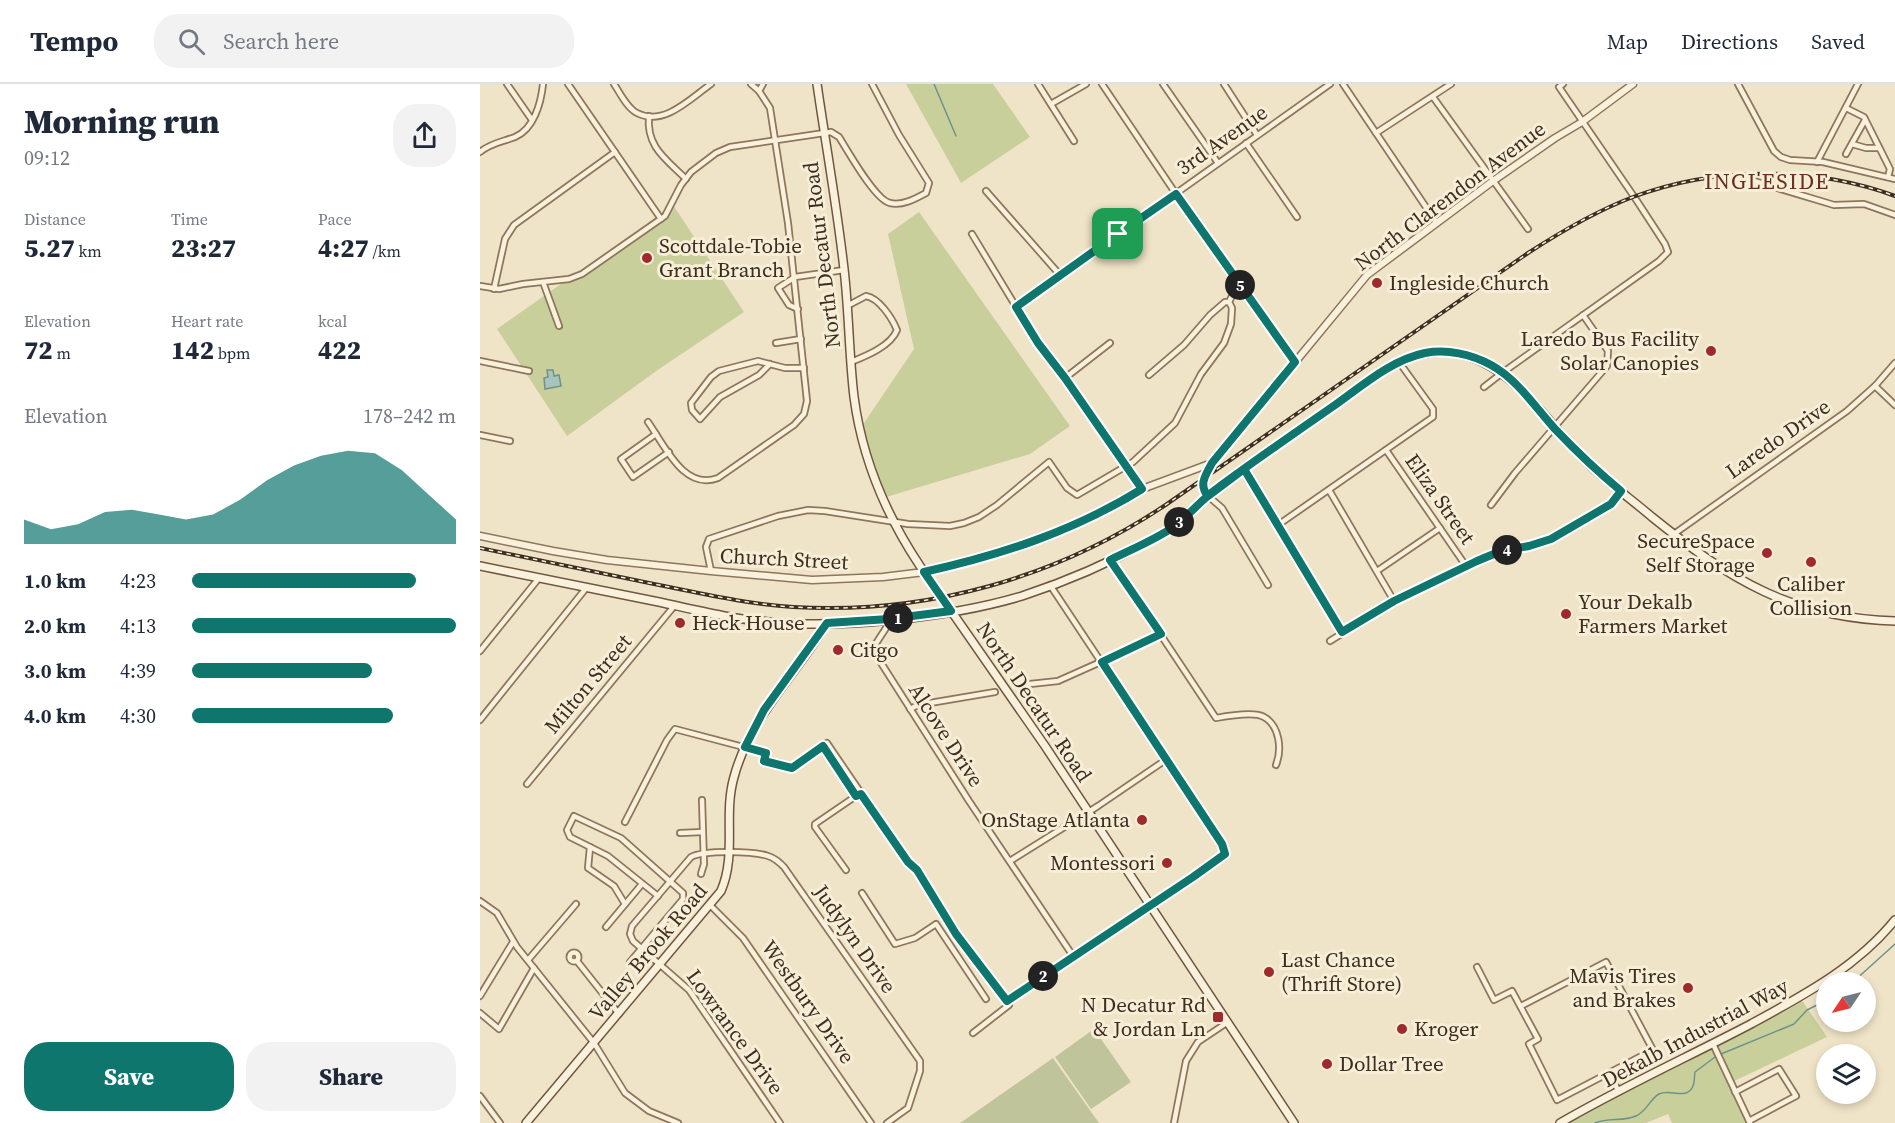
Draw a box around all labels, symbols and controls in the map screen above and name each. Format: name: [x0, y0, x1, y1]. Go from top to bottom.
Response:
search box: [154, 14, 574, 68]
text: Tempo: [30, 22, 118, 60]
icon: search: [175, 25, 208, 58]
text: Search here: [223, 26, 339, 56]
text: Map: [1607, 27, 1648, 56]
text: Directions: [1681, 27, 1778, 56]
text: Saved: [1811, 27, 1865, 56]
street label: 3rd Avenue: [1170, 98, 1273, 182]
text: Morning run: [24, 99, 220, 144]
button: share: [393, 104, 456, 167]
street label: North Clarendon Avenue: [1348, 114, 1551, 277]
text: 09:12: [24, 144, 70, 172]
street label: North Decatur Road: [796, 160, 847, 350]
district label: INGLESIDE: [1704, 166, 1830, 196]
text: Distance: [24, 208, 86, 230]
text: Time: [171, 208, 208, 230]
text: Pace: [318, 208, 352, 230]
pin: [1092, 208, 1143, 259]
icon: arrive: [1101, 217, 1134, 250]
text: 5.27: [24, 230, 75, 266]
text: 23:27: [171, 230, 236, 266]
text: 4:27: [318, 230, 369, 266]
place label: Scottdale-Tobie Grant Branch: [659, 231, 802, 284]
text: km: [75, 240, 102, 262]
text: /km: [369, 240, 401, 262]
marker: Scottdale-Tobie Grant Branch: [640, 251, 654, 265]
place label: Ingleside Church: [1389, 268, 1549, 297]
pin: 5: [1225, 270, 1255, 300]
text: 5: [1236, 274, 1244, 296]
marker: Ingleside Church: [1370, 276, 1384, 290]
text: Elevation: [24, 310, 91, 332]
text: Heart rate: [171, 310, 243, 332]
text: kcal: [318, 310, 347, 332]
place label: Laredo Bus Facility Solar Canopies: [1521, 324, 1699, 377]
text: 72: [24, 332, 53, 368]
text: 142: [171, 332, 214, 368]
text: 422: [318, 332, 361, 368]
text: m: [53, 342, 71, 364]
text: bpm: [214, 342, 251, 364]
marker: Laredo Bus Facility Solar Canopies: [1704, 344, 1718, 358]
street label: Laredo Drive: [1720, 392, 1836, 485]
text: Elevation: [24, 402, 108, 430]
text: 178–242 m: [363, 402, 456, 430]
street label: Eliza Street: [1399, 448, 1482, 550]
pin: 3: [1164, 507, 1194, 537]
text: 3: [1175, 511, 1183, 533]
place label: SecureSpace Self Storage: [1637, 526, 1755, 579]
pin: 4: [1492, 535, 1522, 565]
text: 4: [1503, 539, 1511, 561]
street label: Church Street: [719, 541, 849, 576]
marker: SecureSpace Self Storage: [1760, 546, 1774, 560]
marker: Caliber Collision: [1804, 555, 1818, 569]
text: 1.0 km: [24, 567, 86, 595]
text: 4:23: [120, 567, 156, 595]
place label: Caliber Collision: [1770, 569, 1853, 622]
place label: Your Dekalb Farmers Market: [1578, 587, 1728, 640]
pin: 1: [883, 603, 913, 633]
text: 1: [894, 607, 902, 629]
marker: Your Dekalb Farmers Market: [1559, 607, 1573, 621]
place label: Heck House: [692, 608, 805, 637]
text: 2.0 km: [24, 612, 86, 640]
text: 4:13: [120, 612, 156, 640]
marker: Heck House: [673, 616, 687, 630]
street label: North Decatur Road: [970, 616, 1099, 788]
street label: Milton Street: [537, 628, 638, 740]
place label: Citgo: [850, 635, 899, 664]
marker: Citgo: [831, 643, 845, 657]
text: 3.0 km: [24, 657, 86, 685]
text: 4:39: [120, 657, 156, 685]
street label: Alcove Drive: [902, 677, 991, 792]
text: 4.0 km: [24, 702, 86, 730]
text: 4:30: [120, 702, 156, 730]
place label: OnStage Atlanta: [981, 805, 1130, 834]
marker: OnStage Atlanta: [1135, 813, 1149, 827]
place label: Montessori: [1050, 848, 1155, 877]
marker: Montessori: [1160, 856, 1174, 870]
street label: Valley Brook Road: [582, 877, 714, 1026]
street label: Judylyn Drive: [807, 878, 904, 999]
street label: Westbury Drive: [755, 934, 862, 1069]
place label: Last Chance (Thrift Store): [1281, 945, 1402, 998]
pin: 2: [1028, 961, 1058, 991]
place label: Mavis Tires and Brakes: [1569, 961, 1676, 1014]
street label: Lowrance Drive: [680, 963, 791, 1100]
text: 2: [1039, 965, 1047, 987]
marker: Last Chance (Thrift Store): [1262, 965, 1276, 979]
street label: Dekalb Industrial Way: [1596, 971, 1793, 1094]
north arrow: [1816, 972, 1876, 1032]
map controls: [1816, 972, 1876, 1104]
marker: Mavis Tires and Brakes: [1681, 981, 1695, 995]
place label: N Decatur Rd & Jordan Ln: [1081, 990, 1206, 1043]
marker: N Decatur Rd & Jordan Ln: [1211, 1010, 1225, 1024]
place label: Kroger: [1414, 1014, 1479, 1043]
marker: Kroger: [1395, 1022, 1409, 1036]
button: Save: [24, 1042, 234, 1111]
button: Share: [246, 1042, 456, 1111]
button: layers: [1816, 1044, 1876, 1104]
place label: Dollar Tree: [1339, 1049, 1444, 1078]
marker: Dollar Tree: [1320, 1057, 1334, 1071]

